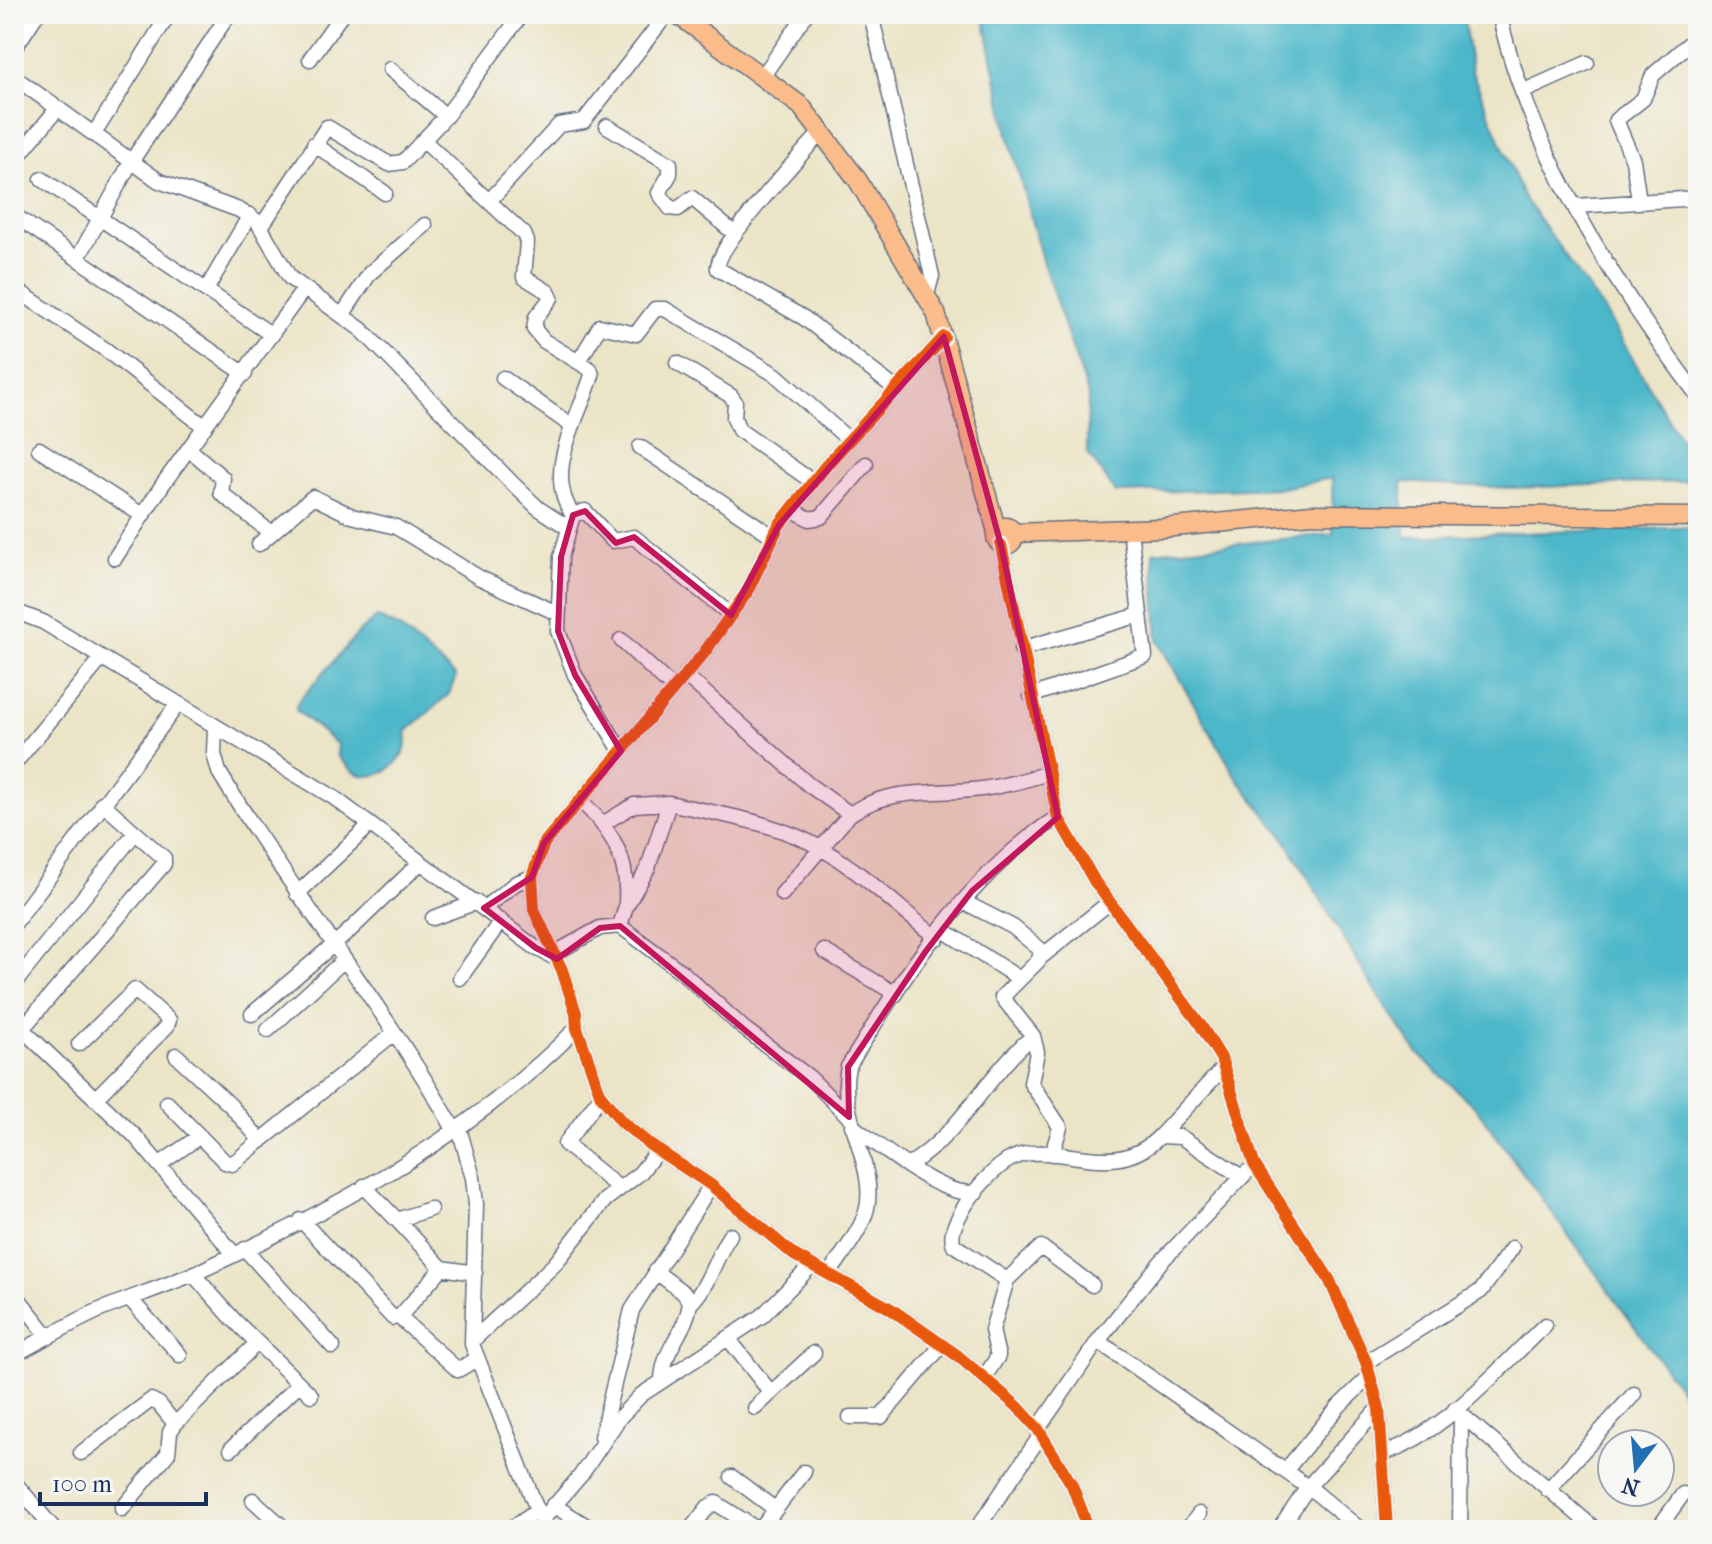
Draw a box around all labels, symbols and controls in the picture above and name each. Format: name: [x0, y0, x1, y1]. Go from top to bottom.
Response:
north arrow: [1596, 1428, 1676, 1508]
scale bar: [40, 1456, 206, 1506]
text: 100 m: [52, 1470, 112, 1498]
text: N: [1619, 1471, 1642, 1501]

